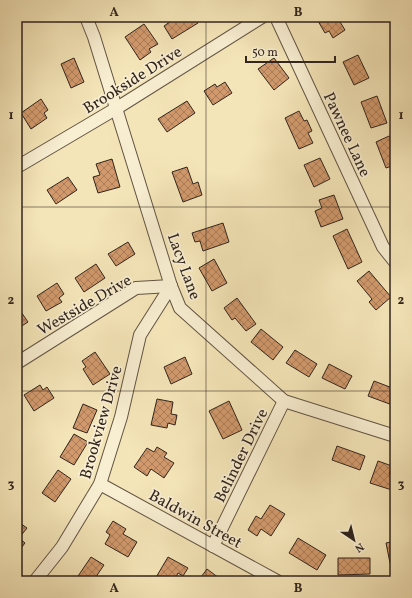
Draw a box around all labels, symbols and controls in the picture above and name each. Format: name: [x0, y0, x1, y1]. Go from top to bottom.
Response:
text: A: [109, 4, 119, 22]
text: B: [294, 4, 303, 22]
scale bar: [246, 38, 335, 64]
street label: Brookside Drive: [79, 41, 187, 120]
text: 50 m: [252, 45, 278, 61]
street label: Pawnee Lane: [317, 89, 375, 181]
text: 1: [8, 107, 14, 125]
text: 1: [398, 107, 404, 125]
street label: Lacy Lane: [161, 230, 205, 303]
street label: Westside Drive: [34, 270, 136, 342]
text: 2: [8, 292, 15, 310]
text: 2: [398, 292, 405, 310]
street label: Brookview Drive: [75, 363, 129, 482]
street label: Belinder Drive: [209, 405, 274, 507]
text: 3: [8, 476, 15, 494]
text: 3: [398, 476, 405, 494]
street label: Baldwin Street: [144, 485, 246, 555]
north arrow: [334, 520, 374, 560]
text: N: [351, 539, 366, 555]
text: A: [109, 580, 119, 598]
text: B: [294, 580, 303, 598]

